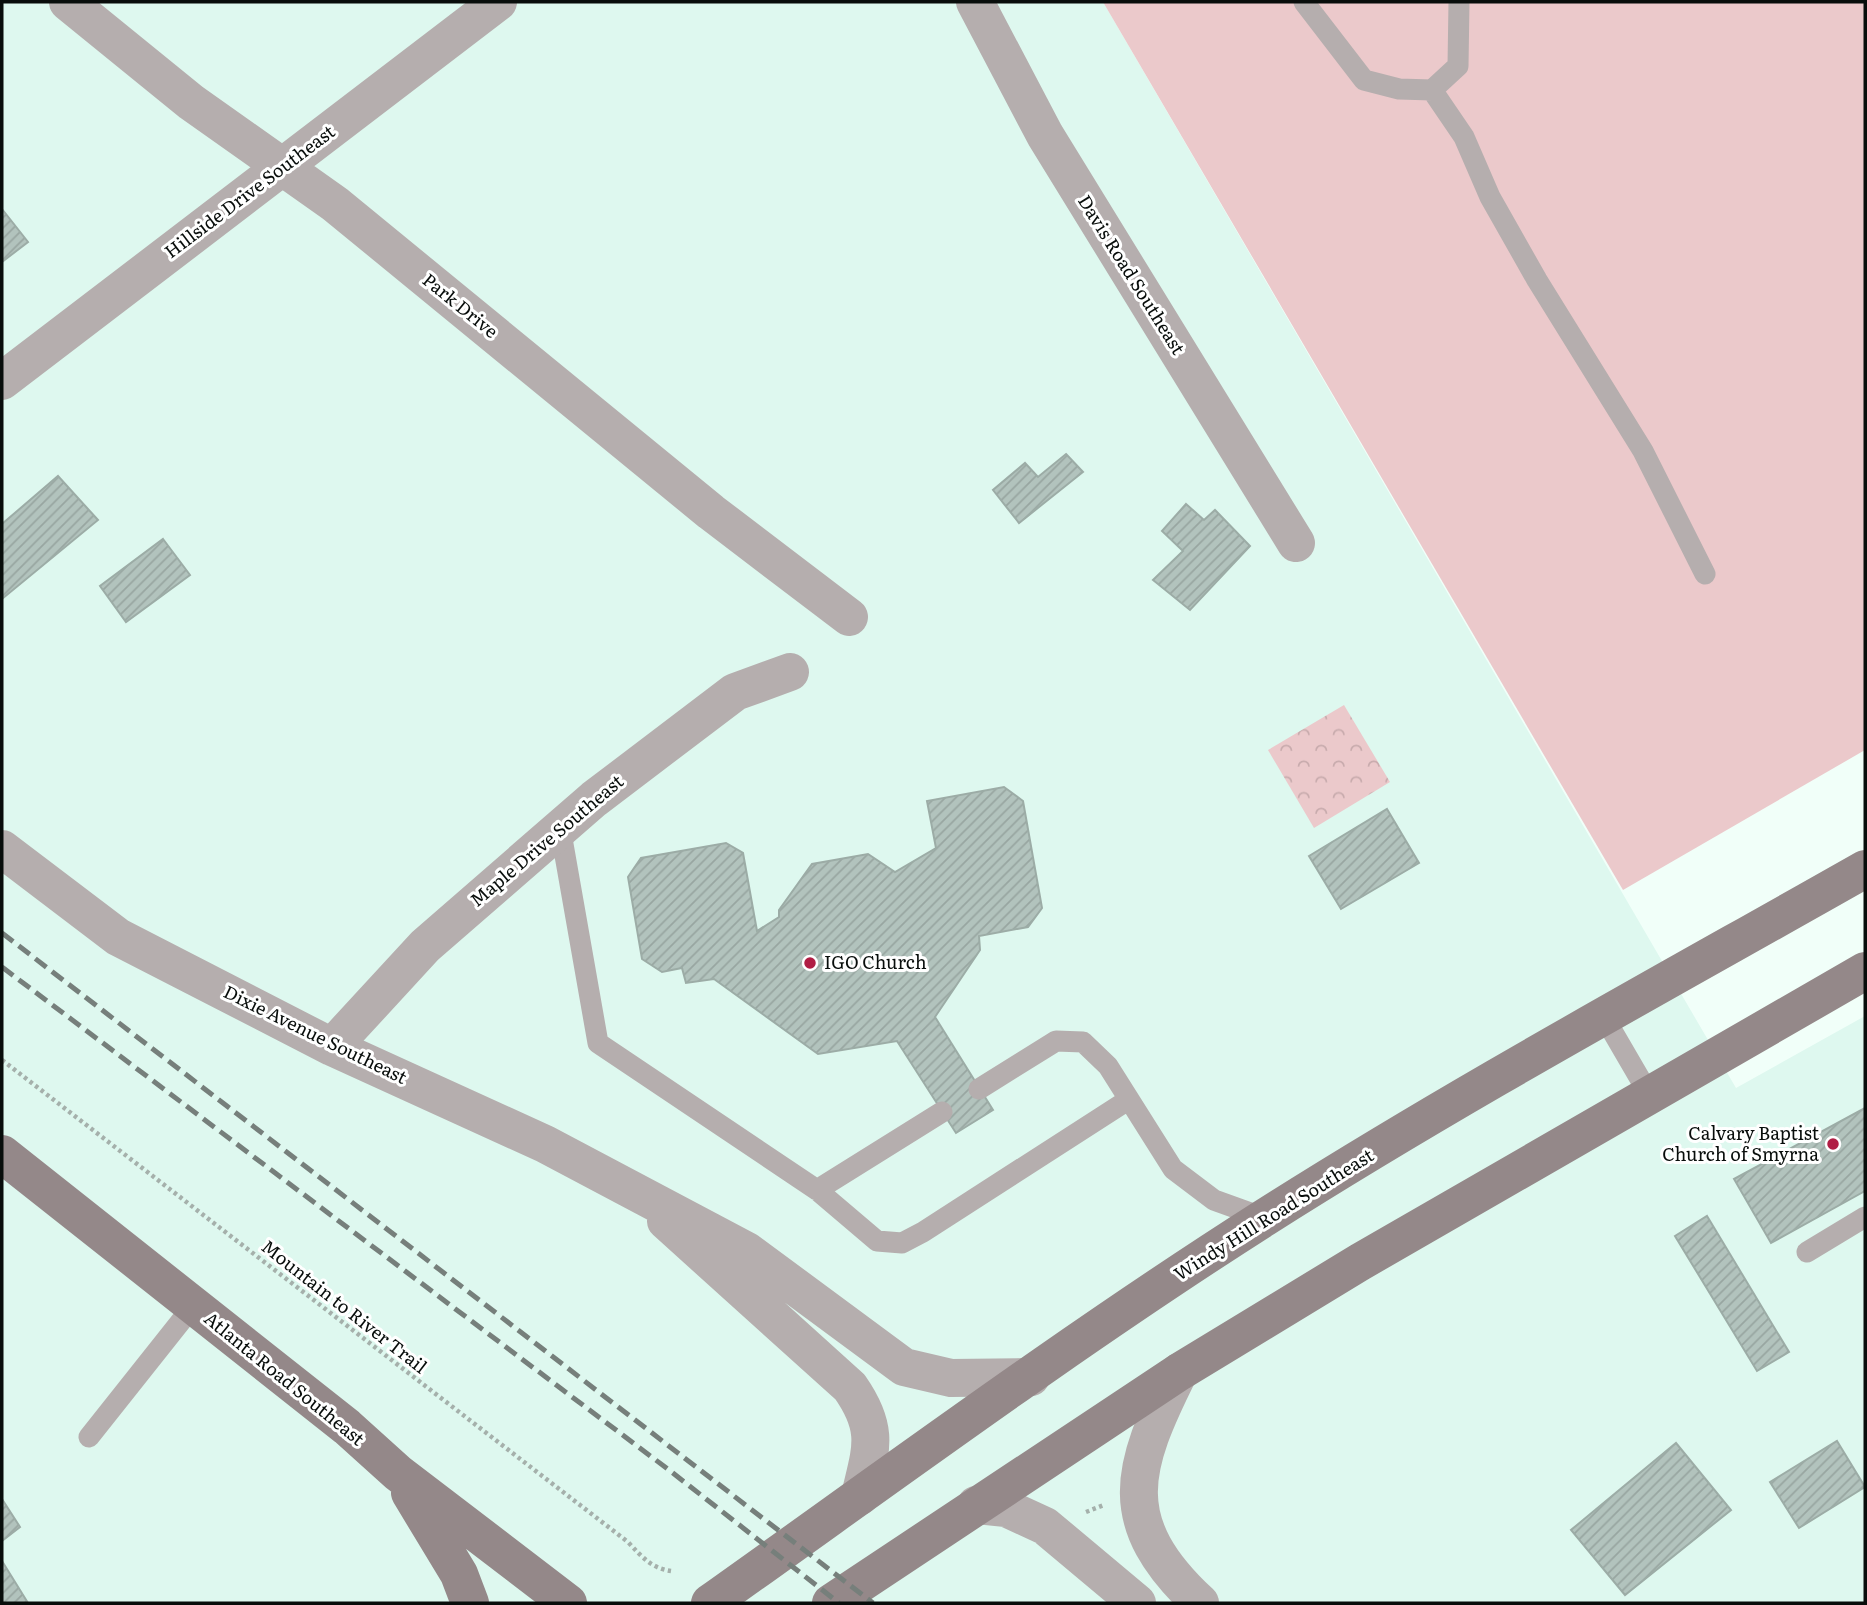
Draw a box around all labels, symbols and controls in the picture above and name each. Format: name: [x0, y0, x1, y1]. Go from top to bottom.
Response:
street label: Hillside Drive Southeast: [158, 117, 341, 264]
street label: Davis Road Southeast: [1072, 189, 1193, 360]
street label: Park Drive: [417, 266, 505, 344]
street label: Maple Drive Southeast: [463, 767, 629, 912]
place label: IGO Church: [824, 948, 927, 975]
marker: IGO Church: [802, 955, 818, 971]
street label: Dixie Avenue Southeast: [219, 977, 413, 1090]
place label: Calvary Baptist Church of Smyrna: [1662, 1119, 1820, 1167]
marker: Calvary Baptist Church of Smyrna: [1825, 1136, 1841, 1152]
street label: Windy Hill Road Southeast: [1168, 1141, 1379, 1286]
street label: Mountain to River Trail: [256, 1232, 433, 1379]
street label: Atlanta Road Southeast: [199, 1305, 372, 1452]

